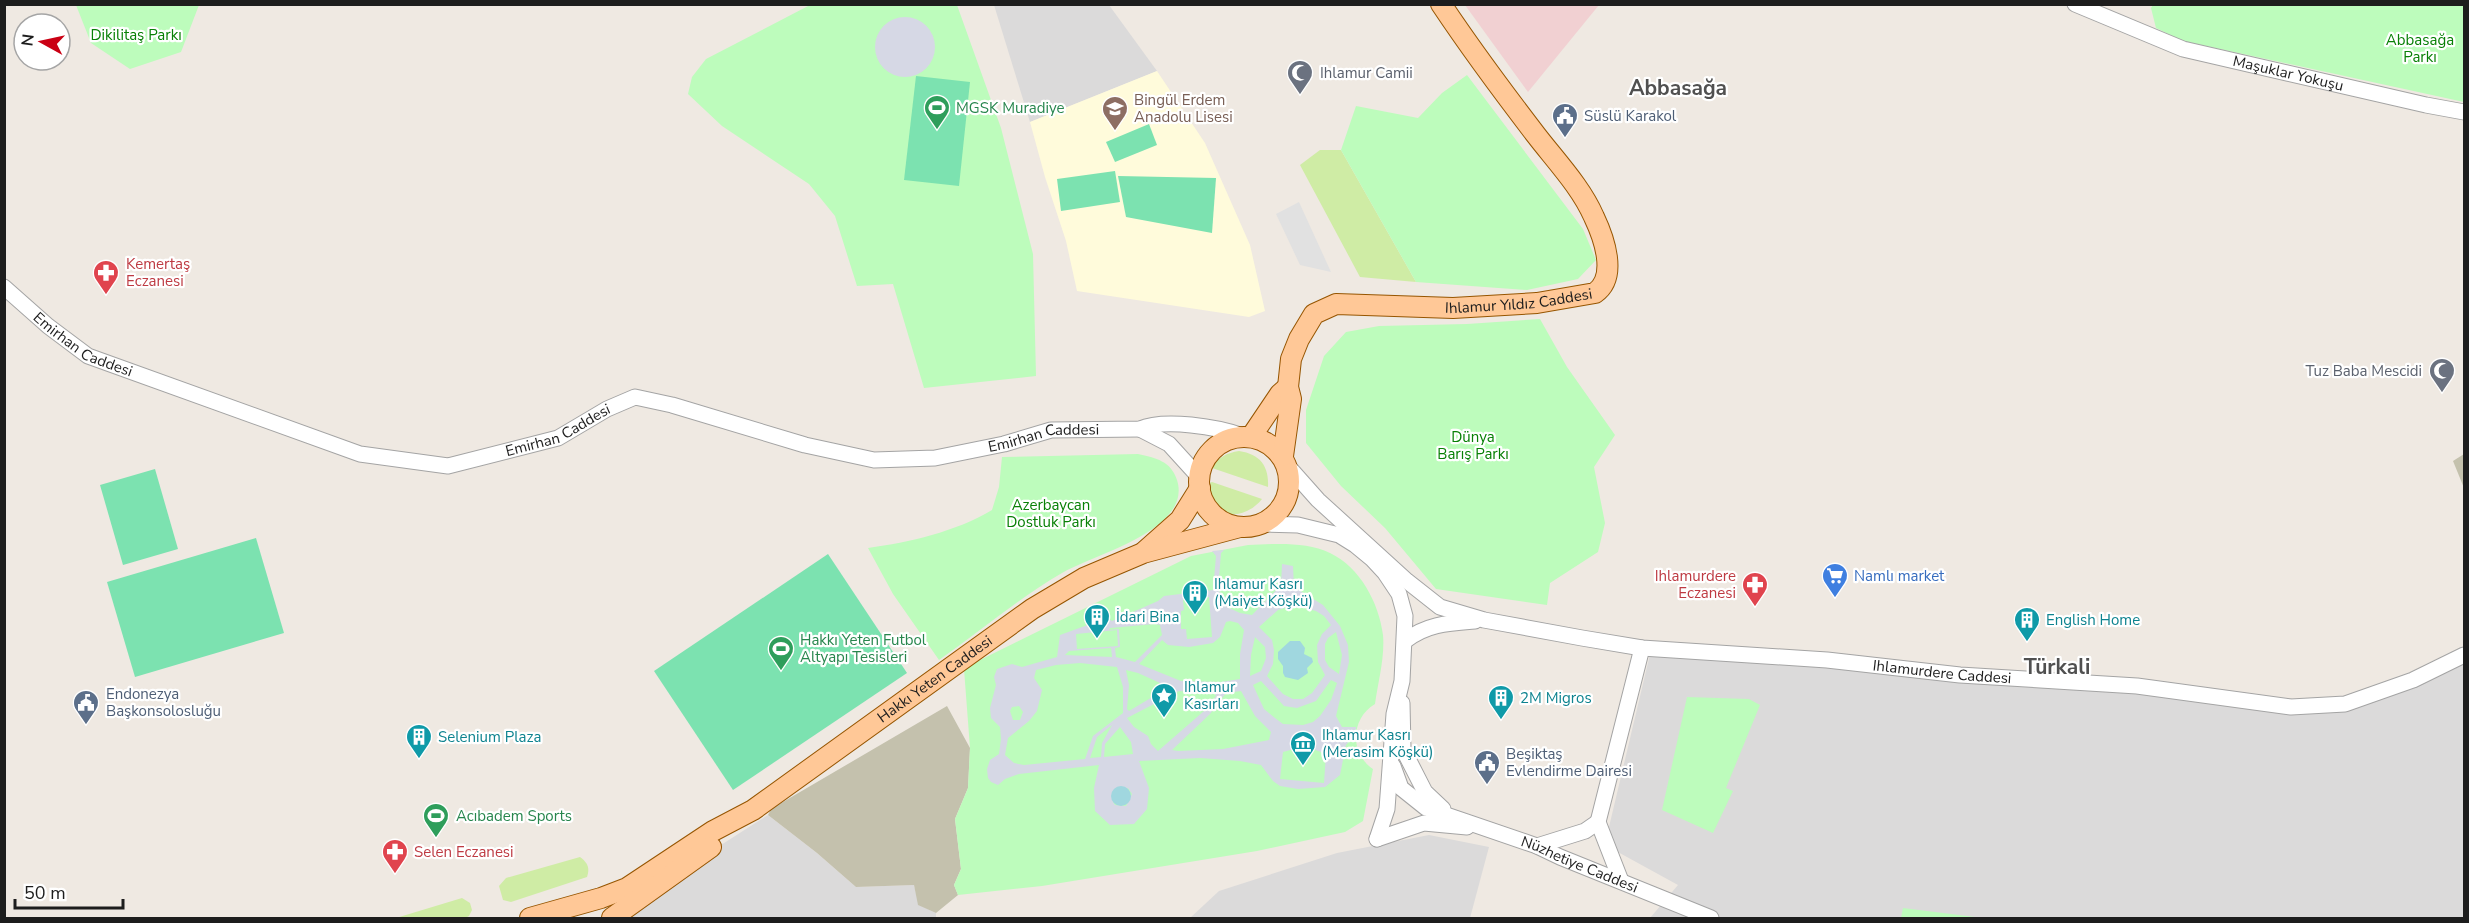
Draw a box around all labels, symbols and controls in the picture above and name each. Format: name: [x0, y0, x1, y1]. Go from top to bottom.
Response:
north arrow: [12, 12, 72, 72]
park label: Dikilitaş Parkı: [90, 25, 182, 45]
park label: Abbasağa Parkı: [2386, 30, 2454, 67]
text: N: [16, 33, 40, 48]
street label: Maşuklar Yokuşu: [2231, 51, 2346, 96]
mosque icon: Ihlamur Camii: [1285, 58, 1315, 96]
place label: Ihlamur Camii: [1320, 63, 1413, 83]
district label: Abbasağa: [1629, 74, 1727, 102]
place label: Bingül Erdem Anadolu Lisesi: [1134, 90, 1233, 127]
sports icon: MGSK Muradiye: [922, 93, 952, 131]
school or university icon: Bingül Erdem Anadolu Lisesi: [1100, 94, 1130, 132]
place label: MGSK Muradiye: [956, 98, 1064, 118]
public building icon: Süslü Karakol: [1550, 101, 1580, 139]
place label: Süslü Karakol: [1584, 106, 1677, 126]
place label: Kemertaş Eczanesi: [126, 254, 190, 291]
pharmacy icon: Kemertaş Eczanesi: [91, 258, 121, 296]
street label: Ihlamur Yıldız Caddesi: [1445, 284, 1594, 318]
street label: Emirhan Caddesi: [29, 308, 135, 381]
mosque icon: Tuz Baba Mescidi: [2427, 356, 2457, 394]
place label: Tuz Baba Mescidi: [2306, 361, 2422, 381]
street label: Emirhan Caddesi: [503, 399, 613, 461]
street label: Emirhan Caddesi: [986, 419, 1099, 457]
park label: Dünya Barış Parkı: [1437, 427, 1509, 464]
park label: Azerbaycan Dostluk Parkı: [1006, 495, 1096, 532]
supermarket icon: Namlı market: [1820, 561, 1850, 599]
place label: Ihlamurdere Eczanesi: [1655, 566, 1736, 603]
place label: Namlı market: [1854, 566, 1945, 586]
pharmacy icon: Ihlamurdere Eczanesi: [1740, 570, 1770, 608]
place label: Ihlamur Kasrı (Maiyet Köşkü): [1214, 574, 1313, 611]
building icon: Ihlamur Kasrı (Maiyet Köşkü): [1180, 578, 1210, 616]
building icon: İdari Bina: [1082, 602, 1112, 640]
building icon: English Home: [2012, 605, 2042, 643]
place label: İdari Bina: [1116, 607, 1179, 627]
place label: English Home: [2046, 610, 2140, 630]
place label: Hakkı Yeten Futbol Altyapı Tesisleri: [800, 630, 927, 667]
street label: Hakkı Yeten Caddesi: [873, 631, 996, 727]
sports icon: Hakkı Yeten Futbol Altyapı Tesisleri: [766, 634, 796, 672]
district label: Türkali: [2024, 653, 2090, 681]
street label: Ihlamurdere Caddesi: [1872, 655, 2012, 688]
place label: Ihlamur Kasırları: [1184, 677, 1239, 714]
place icon: Ihlamur Kasırları: [1149, 681, 1179, 719]
building icon: 2M Migros: [1486, 683, 1516, 721]
place label: Endonezya Başkonsolosluğu: [106, 684, 221, 721]
public building icon: Endonezya Başkonsolosluğu: [71, 688, 101, 726]
place label: 2M Migros: [1520, 688, 1592, 708]
building icon: Selenium Plaza: [404, 722, 434, 760]
place label: Ihlamur Kasrı (Merasim Köşkü): [1322, 725, 1434, 762]
place label: Selenium Plaza: [438, 727, 541, 747]
museum icon: Ihlamur Kasrı (Merasim Köşkü): [1288, 729, 1318, 767]
place label: Beşiktaş Evlendirme Dairesi: [1506, 744, 1632, 781]
public building icon: Beşiktaş Evlendirme Dairesi: [1472, 748, 1502, 786]
sports icon: Acıbadem Sports: [421, 801, 451, 839]
place label: Acıbadem Sports: [456, 806, 572, 826]
street label: Nüzhetiye Caddesi: [1518, 831, 1641, 897]
pharmacy icon: Selen Eczanesi: [380, 837, 410, 875]
place label: Selen Eczanesi: [414, 842, 514, 862]
scale bar: [15, 872, 123, 910]
text: 50 m: [24, 881, 66, 905]

